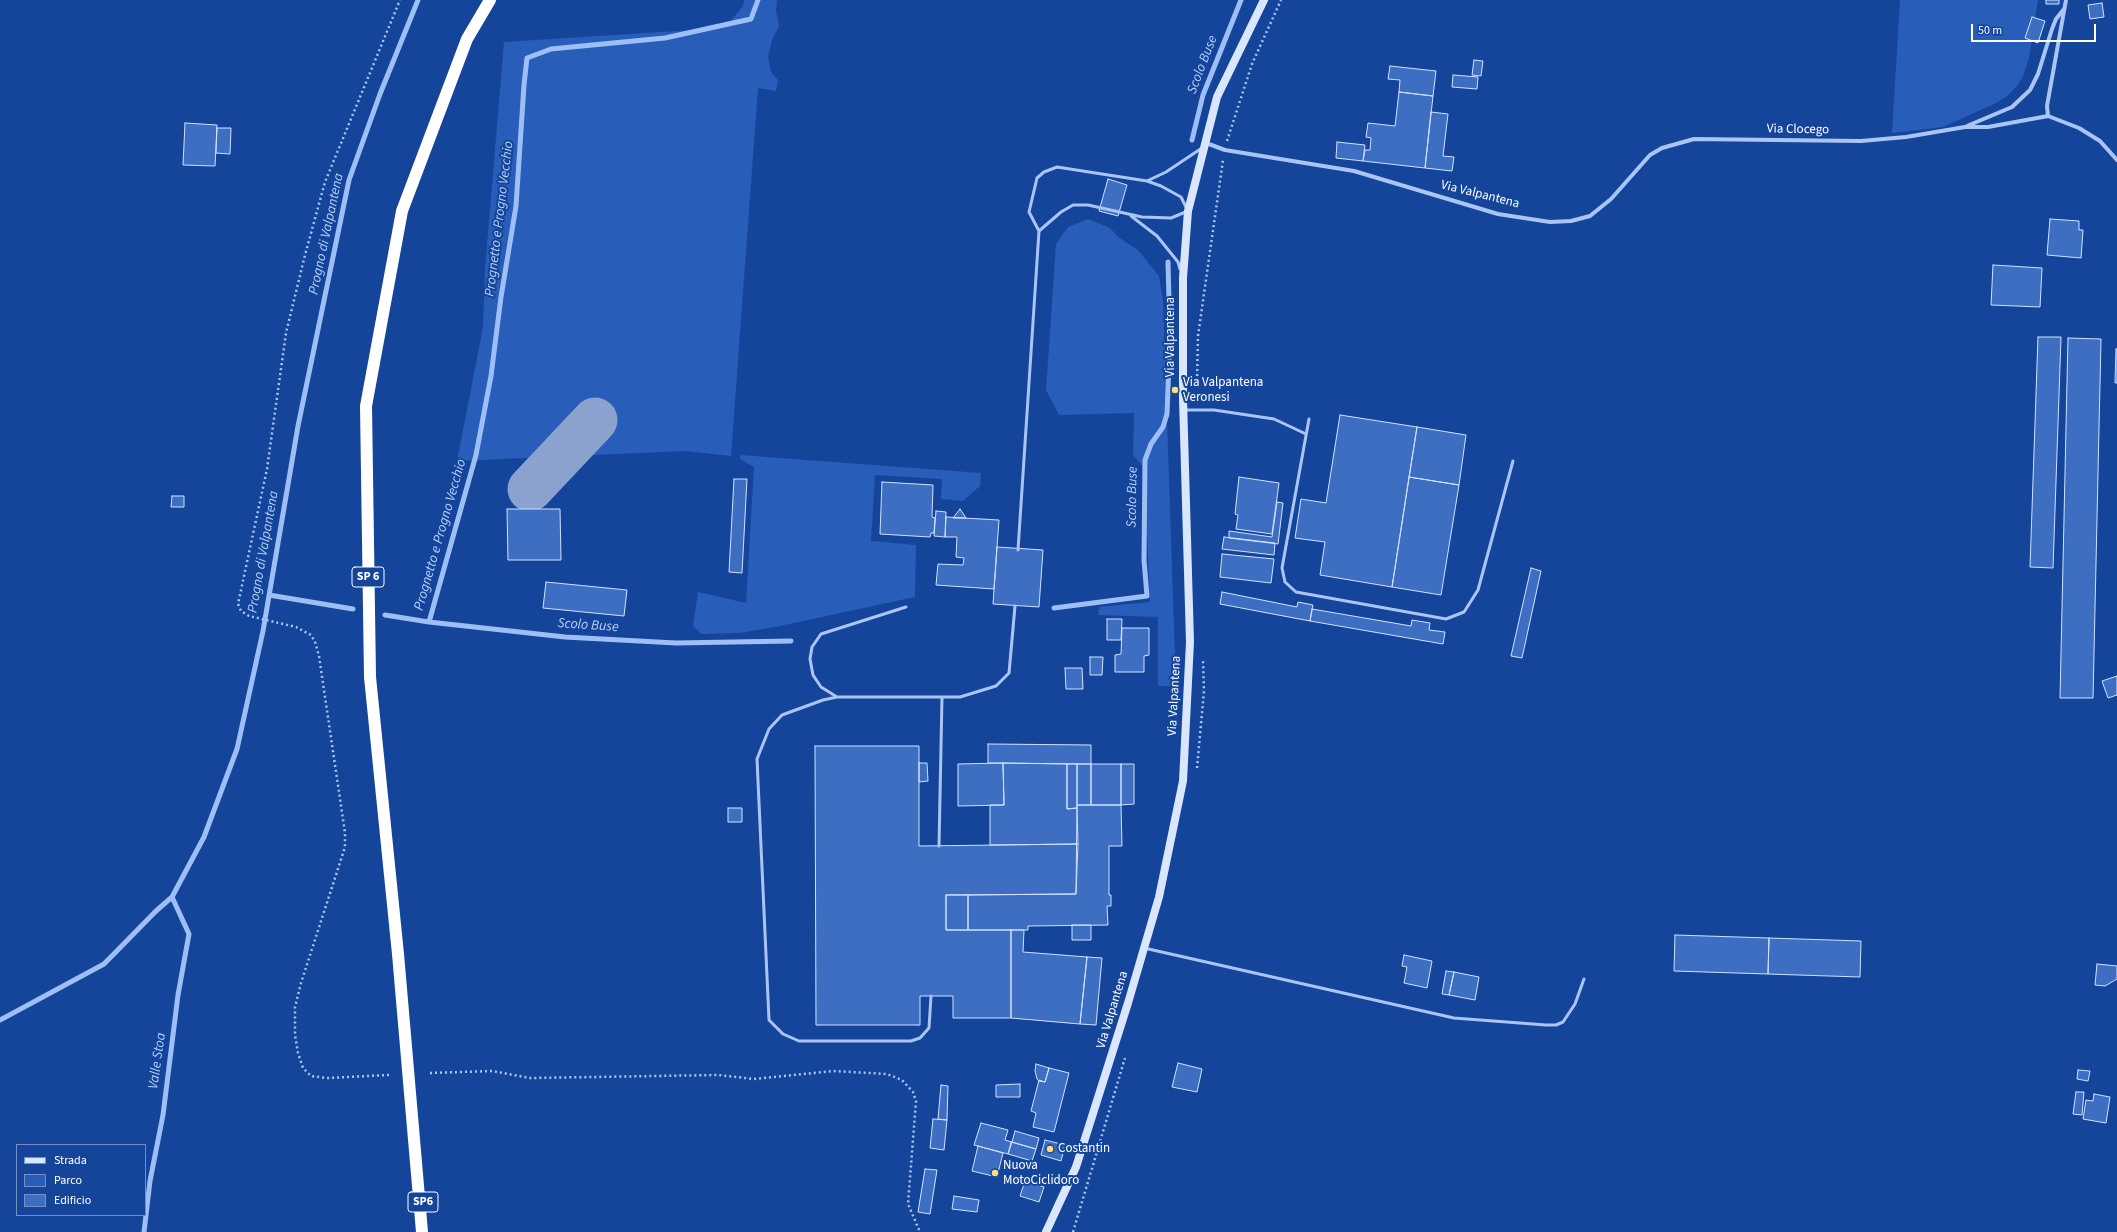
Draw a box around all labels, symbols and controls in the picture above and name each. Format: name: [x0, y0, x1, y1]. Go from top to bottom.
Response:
scale bar: [1973, 16, 2098, 42]
text: 50 m: [1978, 22, 2002, 39]
water label: Scolo Buse: [1184, 33, 1222, 97]
street label: Via Clocego: [1767, 122, 1829, 138]
water label: Prognetto e Progno Vecchio: [482, 140, 518, 298]
water label: Progno di Valpantena: [306, 172, 348, 296]
street label: Via Valpantena: [1439, 178, 1521, 212]
street label: Via Valpantena: [1163, 297, 1179, 377]
place label: Via Valpantena Veronesi: [1183, 375, 1263, 406]
marker: Via Valpantena Veronesi: [1170, 385, 1180, 395]
water label: Prognetto e Progno Vecchio: [411, 457, 471, 613]
water label: Scolo Buse: [1124, 466, 1142, 528]
water label: Progno di Valpantena: [245, 490, 283, 614]
road number: SP 6: [352, 567, 384, 587]
water label: Scolo Buse: [557, 615, 619, 637]
street label: Via Valpantena: [1165, 655, 1185, 737]
street label: Via Valpantena: [1094, 969, 1132, 1051]
water label: Valle Stoa: [146, 1032, 170, 1090]
place label: Costantin: [1058, 1141, 1110, 1157]
legend: [16, 1144, 146, 1216]
marker: Costantin: [1045, 1144, 1055, 1154]
text: Strada: [54, 1152, 87, 1169]
place label: Nuova MotoCiclidoro: [1003, 1158, 1079, 1189]
marker: Nuova MotoCiclidoro: [990, 1168, 1000, 1178]
text: Parco: [54, 1172, 82, 1189]
text: Edificio: [54, 1192, 91, 1209]
road number: SP6: [408, 1192, 438, 1212]

